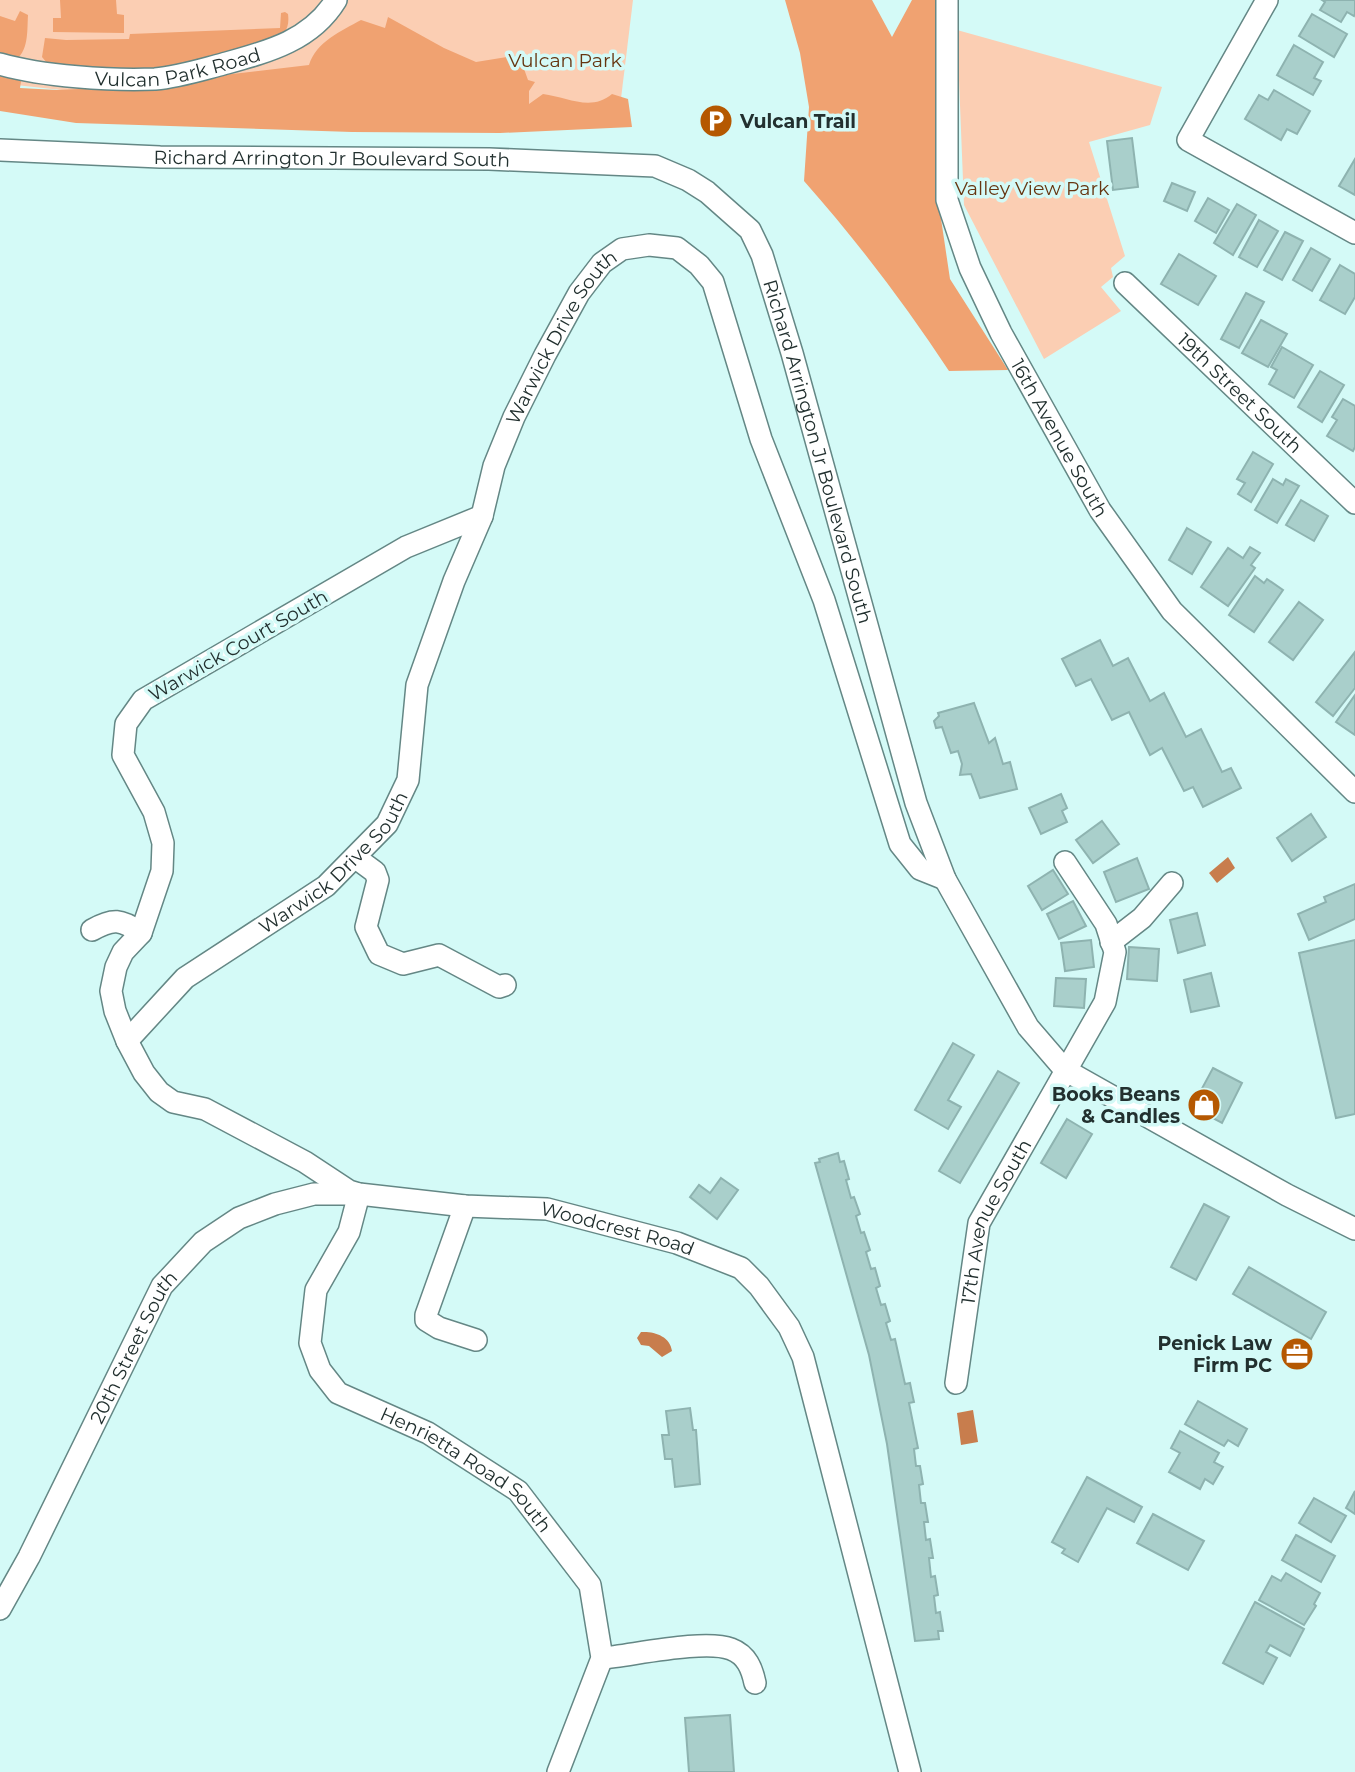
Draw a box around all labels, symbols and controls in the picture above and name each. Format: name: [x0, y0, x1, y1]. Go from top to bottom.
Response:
street label: Vulcan Park Road: [94, 43, 263, 91]
park label: Vulcan Park: [508, 49, 622, 72]
parking icon: Vulcan Trail: [697, 102, 735, 140]
place label: Vulcan Trail: [739, 110, 856, 133]
street label: Richard Arrington Jr Boulevard South: [154, 146, 511, 172]
park label: Valley View Park: [955, 177, 1110, 200]
street label: Warwick Drive South: [501, 245, 621, 428]
street label: Richard Arrington Jr Boulevard South: [758, 277, 877, 626]
street label: 19th Street South: [1172, 328, 1307, 458]
street label: 16th Avenue South: [1006, 355, 1113, 521]
street label: Warwick Court South: [145, 585, 332, 706]
street label: Warwick Drive South: [255, 788, 413, 939]
place label: Books Beans & Candles: [1052, 1083, 1180, 1128]
shop icon: Books Beans & Candles: [1185, 1086, 1223, 1124]
street label: 17th Avenue South: [956, 1135, 1036, 1306]
street label: Woodcrest Road: [538, 1197, 698, 1261]
street label: 20th Street South: [85, 1266, 182, 1427]
place label: Penick Law Firm PC: [1158, 1332, 1272, 1377]
office icon: Penick Law Firm PC: [1278, 1335, 1316, 1373]
street label: Henrietta Road South: [377, 1402, 556, 1537]

